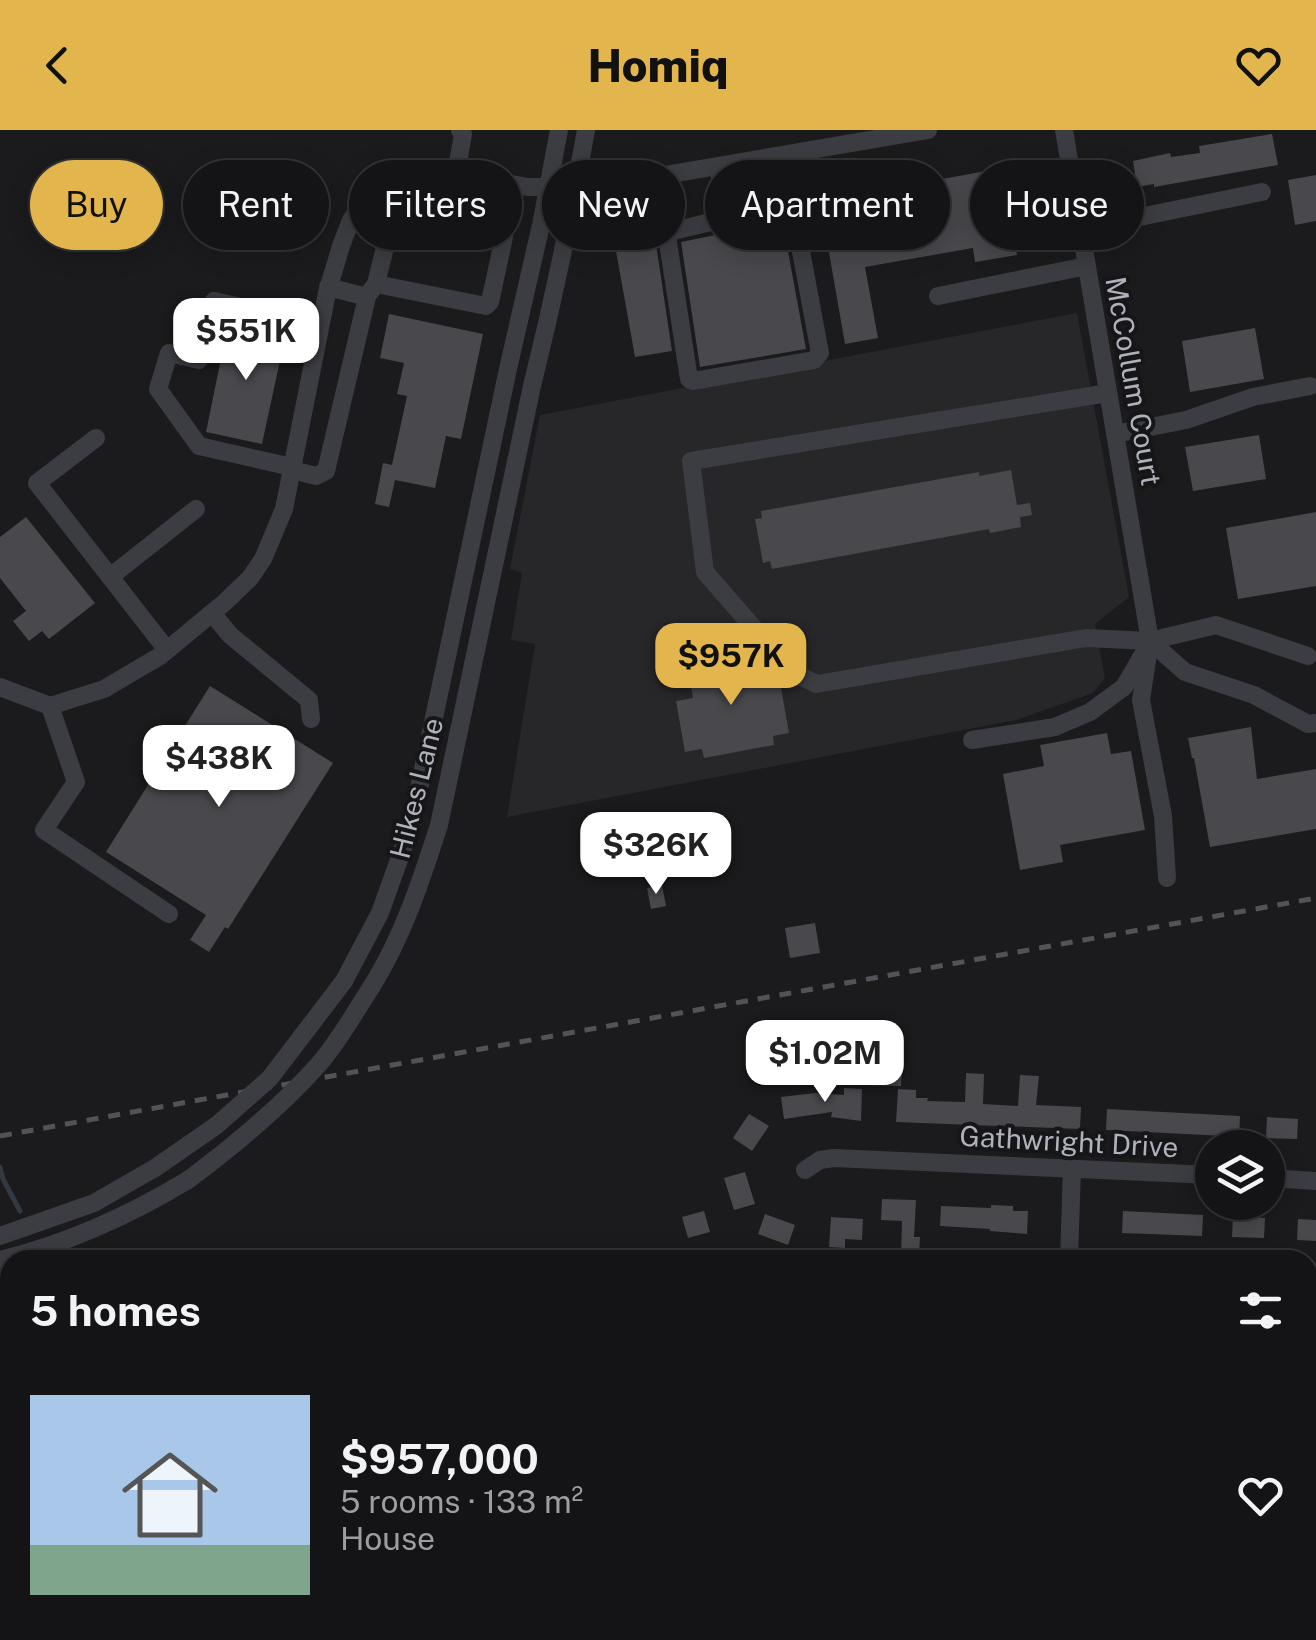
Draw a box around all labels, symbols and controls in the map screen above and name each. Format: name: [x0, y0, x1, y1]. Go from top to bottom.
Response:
icon: back: [30, 38, 85, 93]
icon: heart: [1231, 38, 1286, 93]
text: Homiq: [588, 39, 729, 92]
chip: Buy: [30, 160, 163, 250]
chip: Rent: [183, 160, 329, 250]
chip: Filters: [349, 160, 522, 250]
chip: New: [542, 160, 685, 250]
chip: Apartment: [705, 160, 950, 250]
chip: House: [970, 160, 1144, 250]
street label: McCollum Court: [1099, 274, 1169, 488]
pin: $551K: [176, 298, 316, 383]
text: $551K: [195, 312, 297, 349]
pin: $957K: [661, 623, 801, 708]
text: $957K: [677, 637, 785, 674]
street label: Hikes Lane: [383, 714, 449, 862]
pin: $438K: [149, 725, 289, 810]
text: $438K: [165, 739, 273, 776]
pin: $326K: [586, 812, 726, 897]
text: $326K: [602, 826, 710, 863]
pin: $1.02M: [744, 1020, 906, 1105]
text: $1.02M: [768, 1034, 882, 1071]
street label: Gathwright Drive: [959, 1119, 1179, 1163]
map controls: [1195, 1130, 1285, 1220]
button: layers: [1195, 1130, 1285, 1220]
icon: filters: [1233, 1283, 1288, 1338]
text: 5 homes: [30, 1286, 201, 1335]
text: $957,000: [340, 1434, 539, 1483]
icon: home: [110, 1435, 230, 1555]
icon: heart: [1233, 1468, 1288, 1523]
text: 5 rooms · 133 m²: [340, 1483, 583, 1520]
text: House: [340, 1520, 435, 1557]

